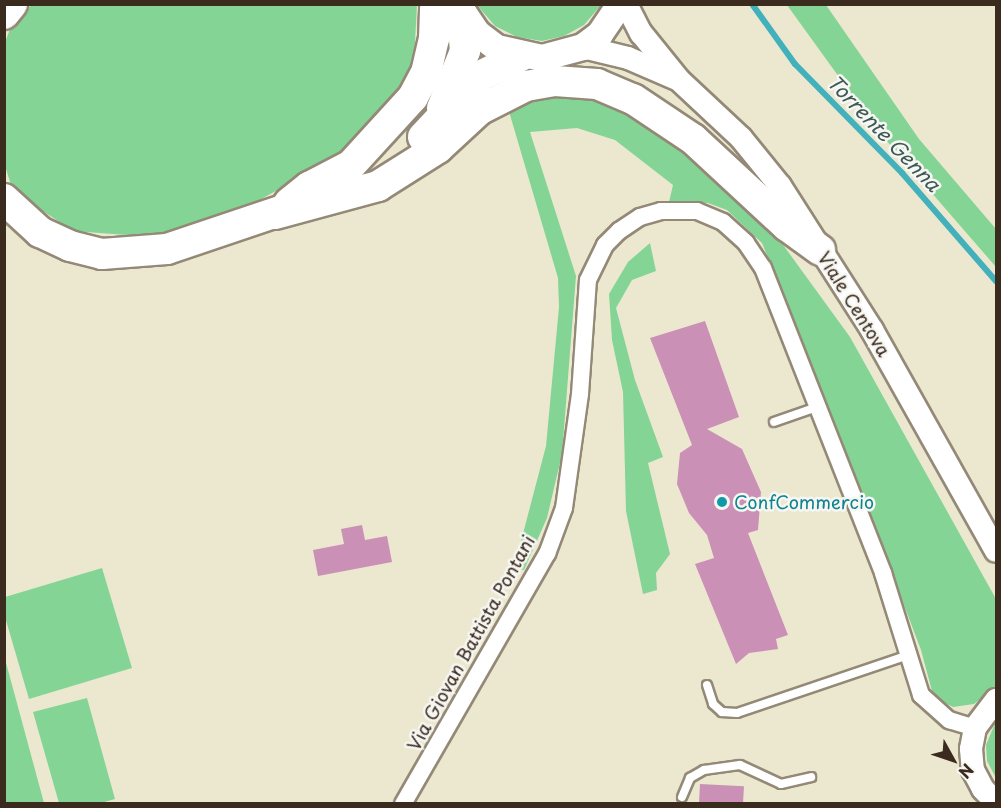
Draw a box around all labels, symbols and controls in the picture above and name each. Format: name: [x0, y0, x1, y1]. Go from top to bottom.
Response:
water label: Torrente Genna: [823, 70, 945, 196]
street label: Viale Centova: [813, 247, 895, 361]
place label: ConfCommercio: [734, 491, 874, 513]
marker: ConfCommercio: [715, 495, 729, 509]
street label: Via Giovan Battista Pontani: [403, 531, 539, 755]
north arrow: [923, 730, 983, 790]
text: N: [954, 759, 980, 784]

